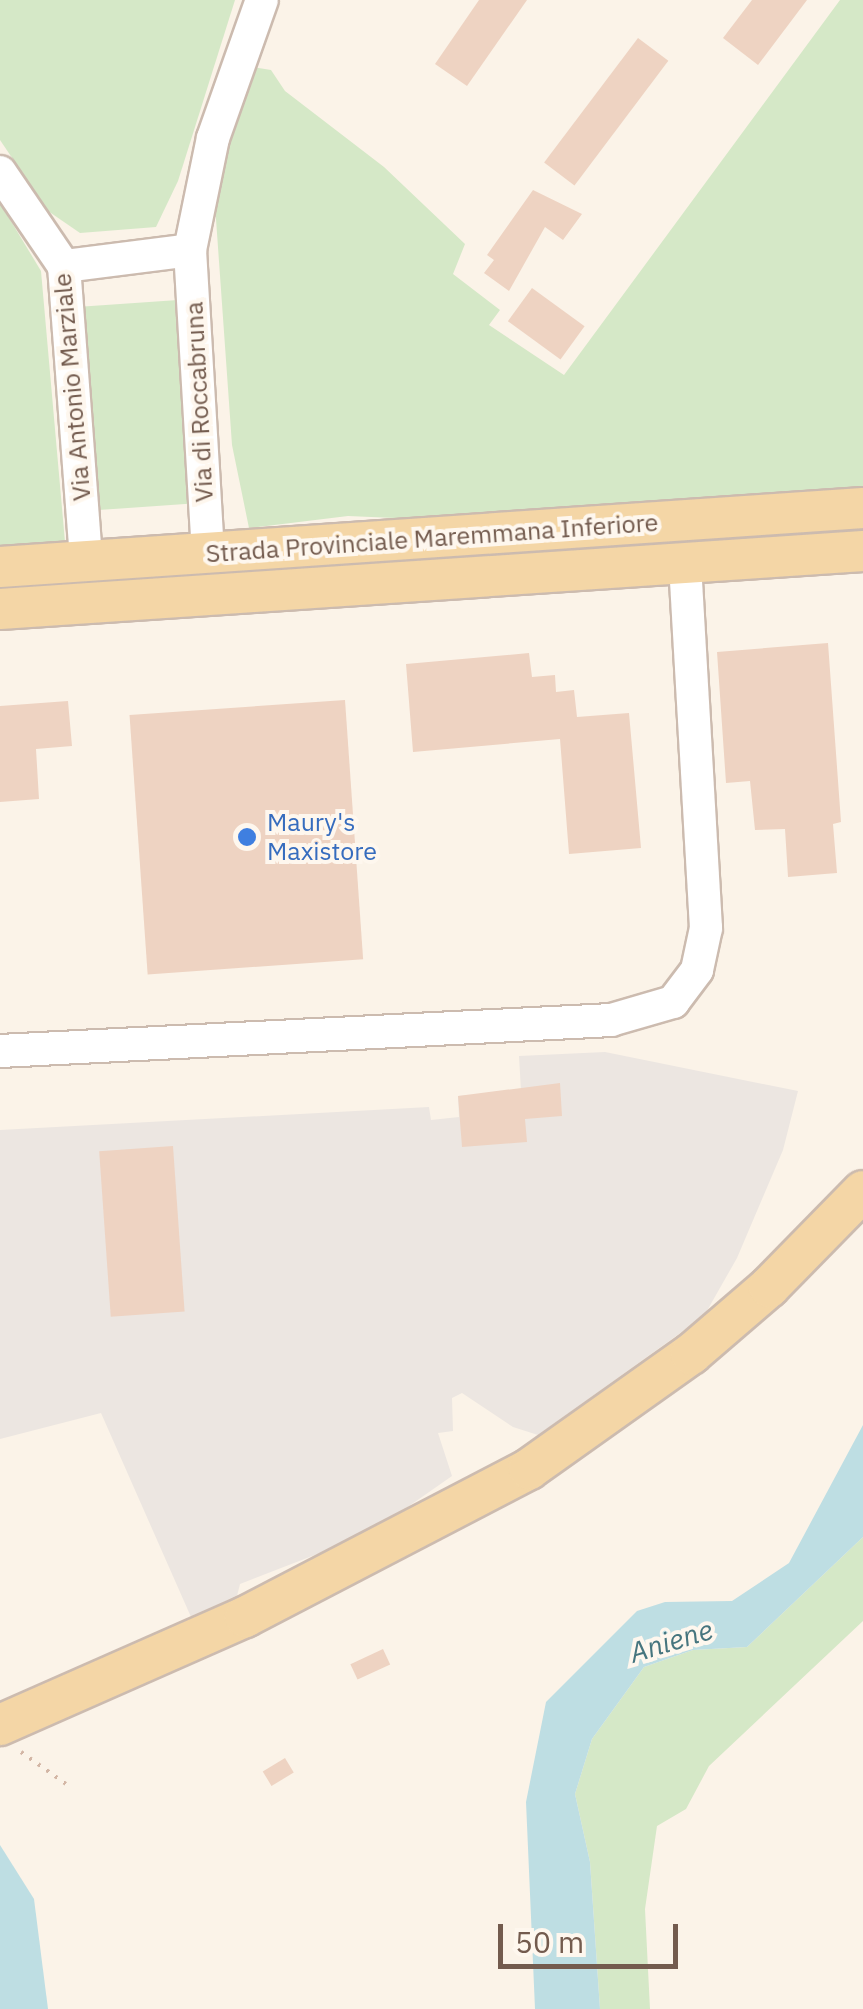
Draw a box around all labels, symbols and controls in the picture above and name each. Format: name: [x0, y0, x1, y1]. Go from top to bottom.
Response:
street label: Via Antonio Marziale: [47, 272, 97, 502]
street label: Via di Roccabruna: [179, 301, 219, 503]
street label: Strada Provinciale Maremmana Inferiore: [205, 507, 659, 569]
place label: Maury's Maxistore: [267, 808, 377, 867]
marker: Maury's Maxistore: [236, 826, 258, 848]
water label: Aniene: [625, 1612, 717, 1670]
scale bar: [503, 1904, 683, 1966]
text: 50 m: [515, 1922, 584, 1961]

